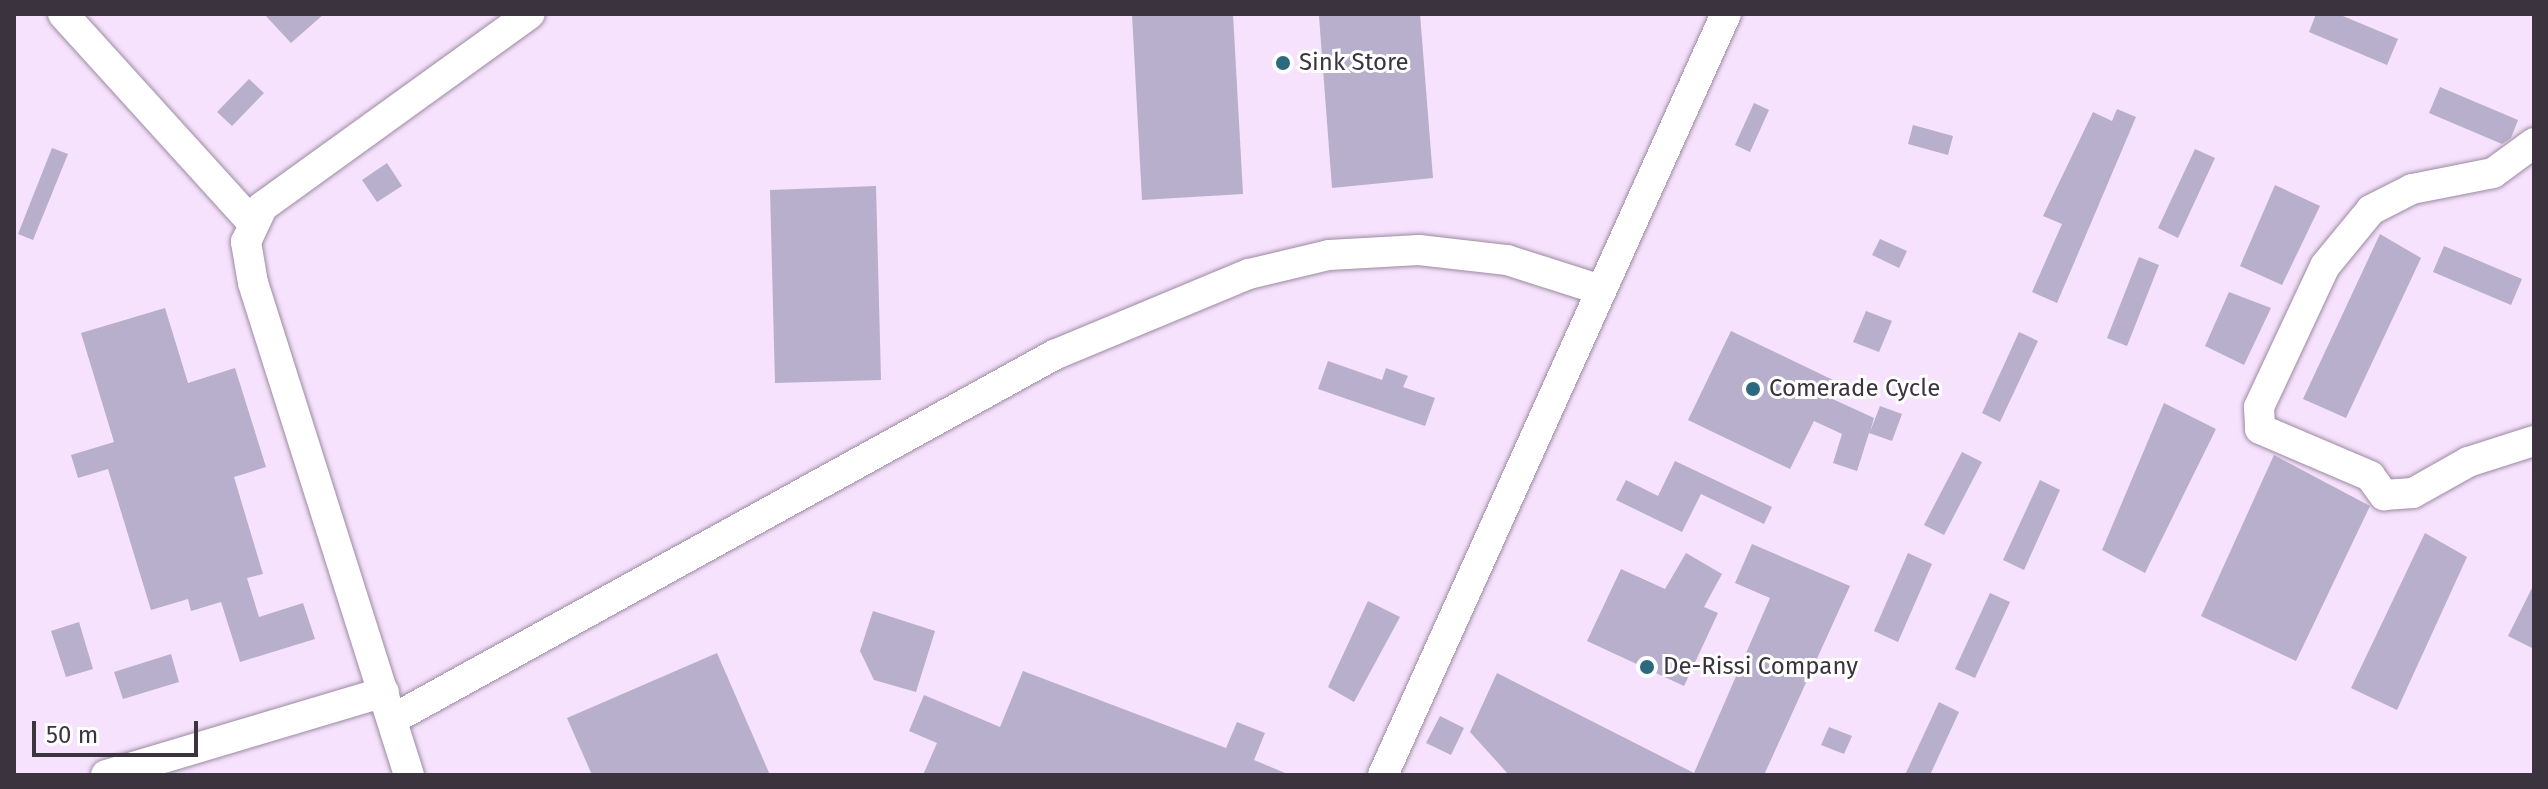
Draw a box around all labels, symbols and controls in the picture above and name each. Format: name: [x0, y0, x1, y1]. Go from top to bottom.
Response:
place label: Sink Store: [1299, 49, 1409, 77]
marker: Sink Store: [1274, 54, 1292, 72]
place label: Comerade Cycle: [1769, 375, 1940, 403]
marker: Comerade Cycle: [1744, 380, 1762, 398]
place label: De-Rissi Company: [1663, 653, 1858, 681]
marker: De-Rissi Company: [1638, 658, 1656, 676]
scale bar: [36, 705, 202, 755]
text: 50 m: [46, 721, 98, 749]

